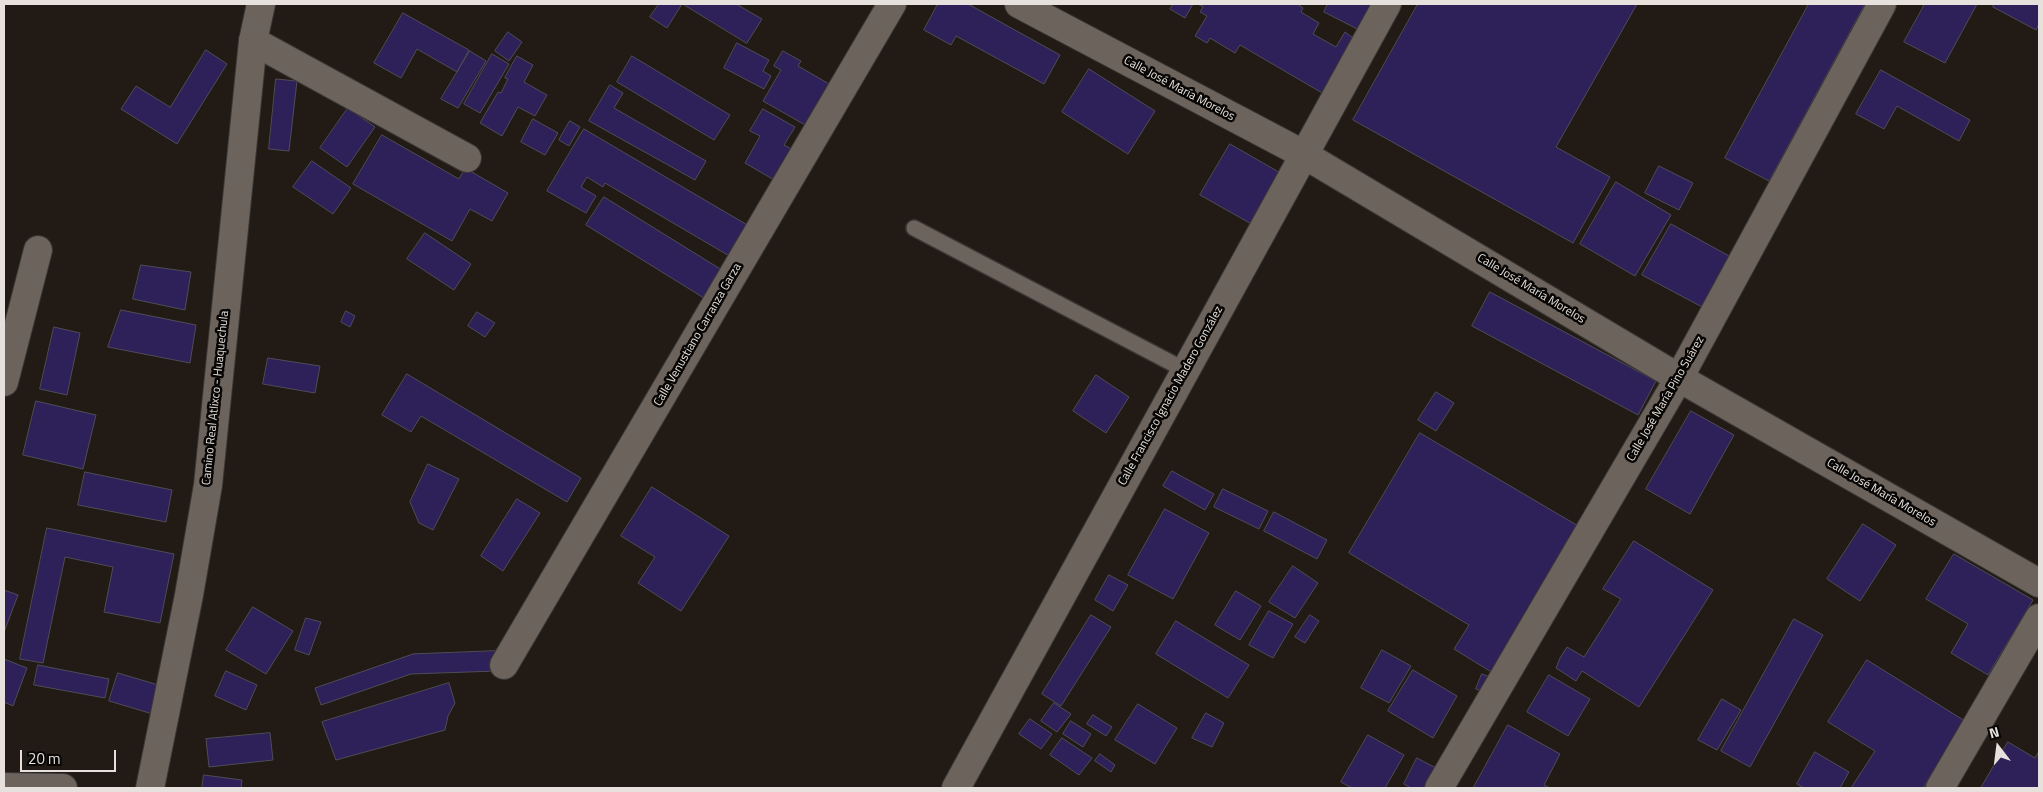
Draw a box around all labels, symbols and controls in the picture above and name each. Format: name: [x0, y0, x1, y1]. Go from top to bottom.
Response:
street label: Calle José María Morelos: [1121, 54, 1237, 124]
street label: Calle José María Morelos: [1474, 251, 1588, 327]
street label: Calle Venustiano Carranza Garza: [651, 261, 745, 409]
street label: Calle Francisco Ignacio Madero González: [1116, 304, 1226, 488]
street label: Camino Real Atlixco - Huaquechula: [200, 310, 232, 486]
street label: Calle José María Pino Suárez: [1624, 334, 1708, 464]
street label: Calle José María Morelos: [1824, 456, 1938, 530]
text: N: [1987, 721, 2001, 743]
north arrow: [1973, 722, 2023, 772]
scale bar: [22, 740, 119, 772]
text: 20 m: [28, 747, 61, 770]

